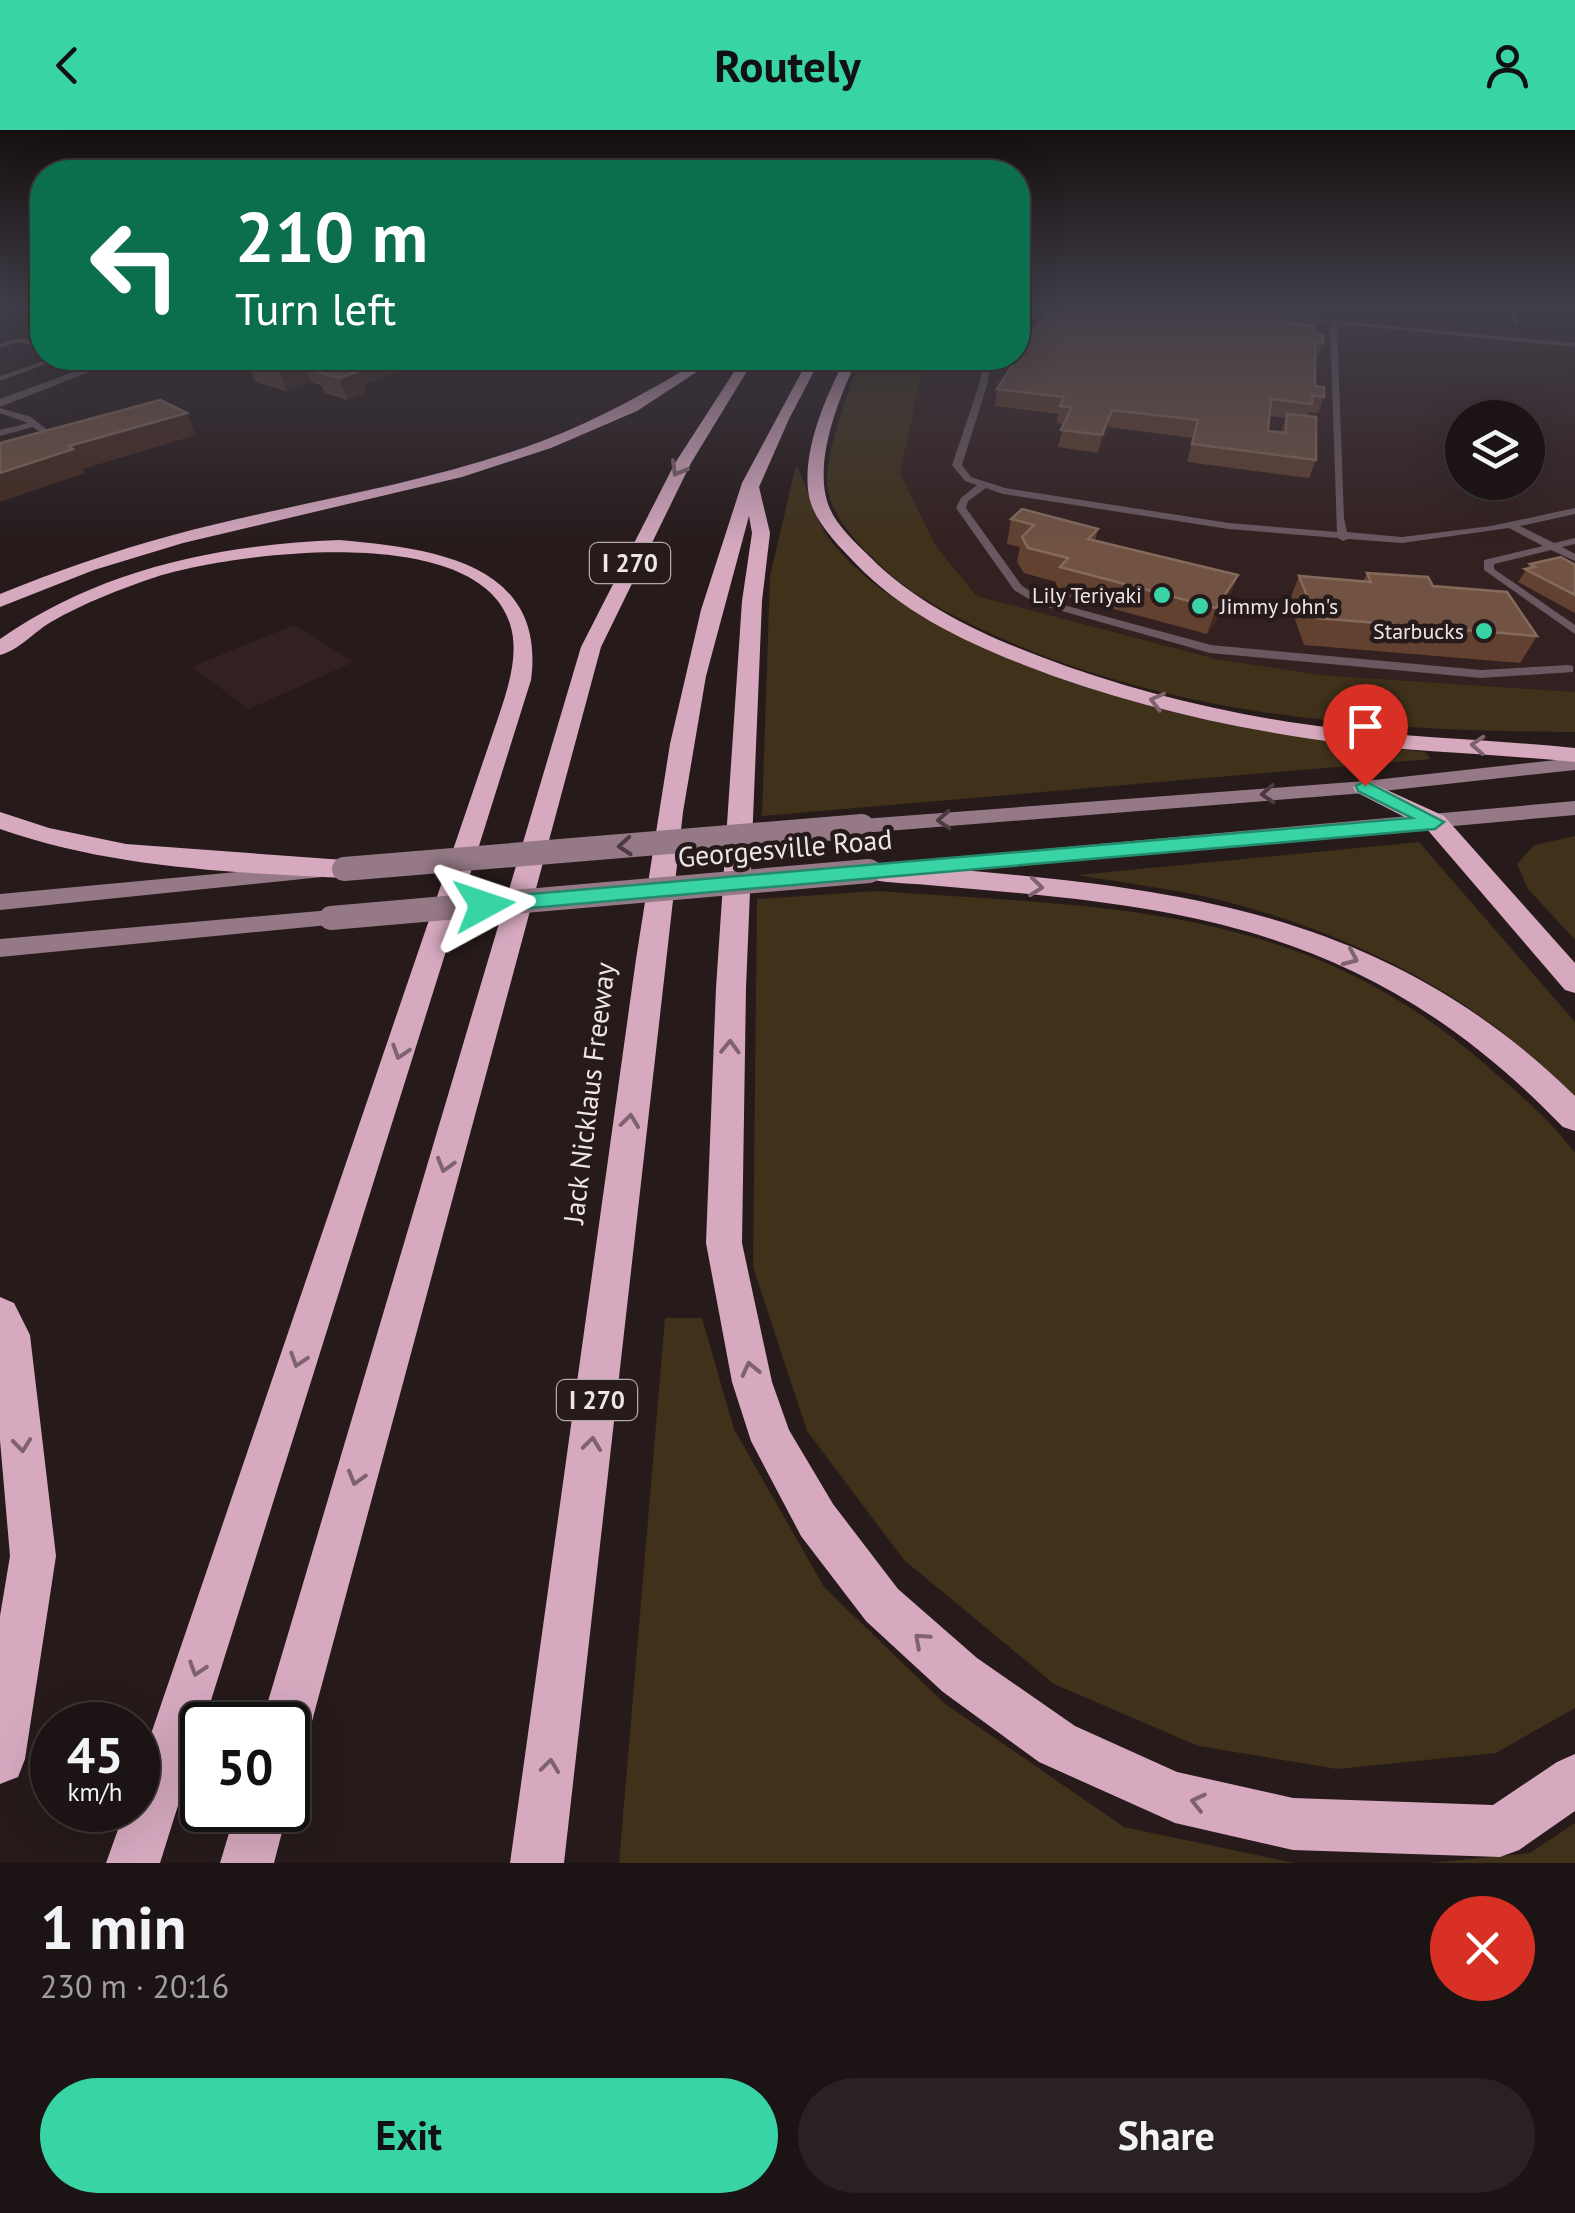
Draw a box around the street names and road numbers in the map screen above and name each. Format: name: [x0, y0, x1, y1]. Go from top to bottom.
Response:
road number: I 270: [590, 543, 670, 583]
street label: Georgesville Road: [676, 820, 894, 875]
street label: Jack Nicklaus Freeway: [554, 960, 623, 1227]
road number: I 270: [557, 1380, 637, 1420]

